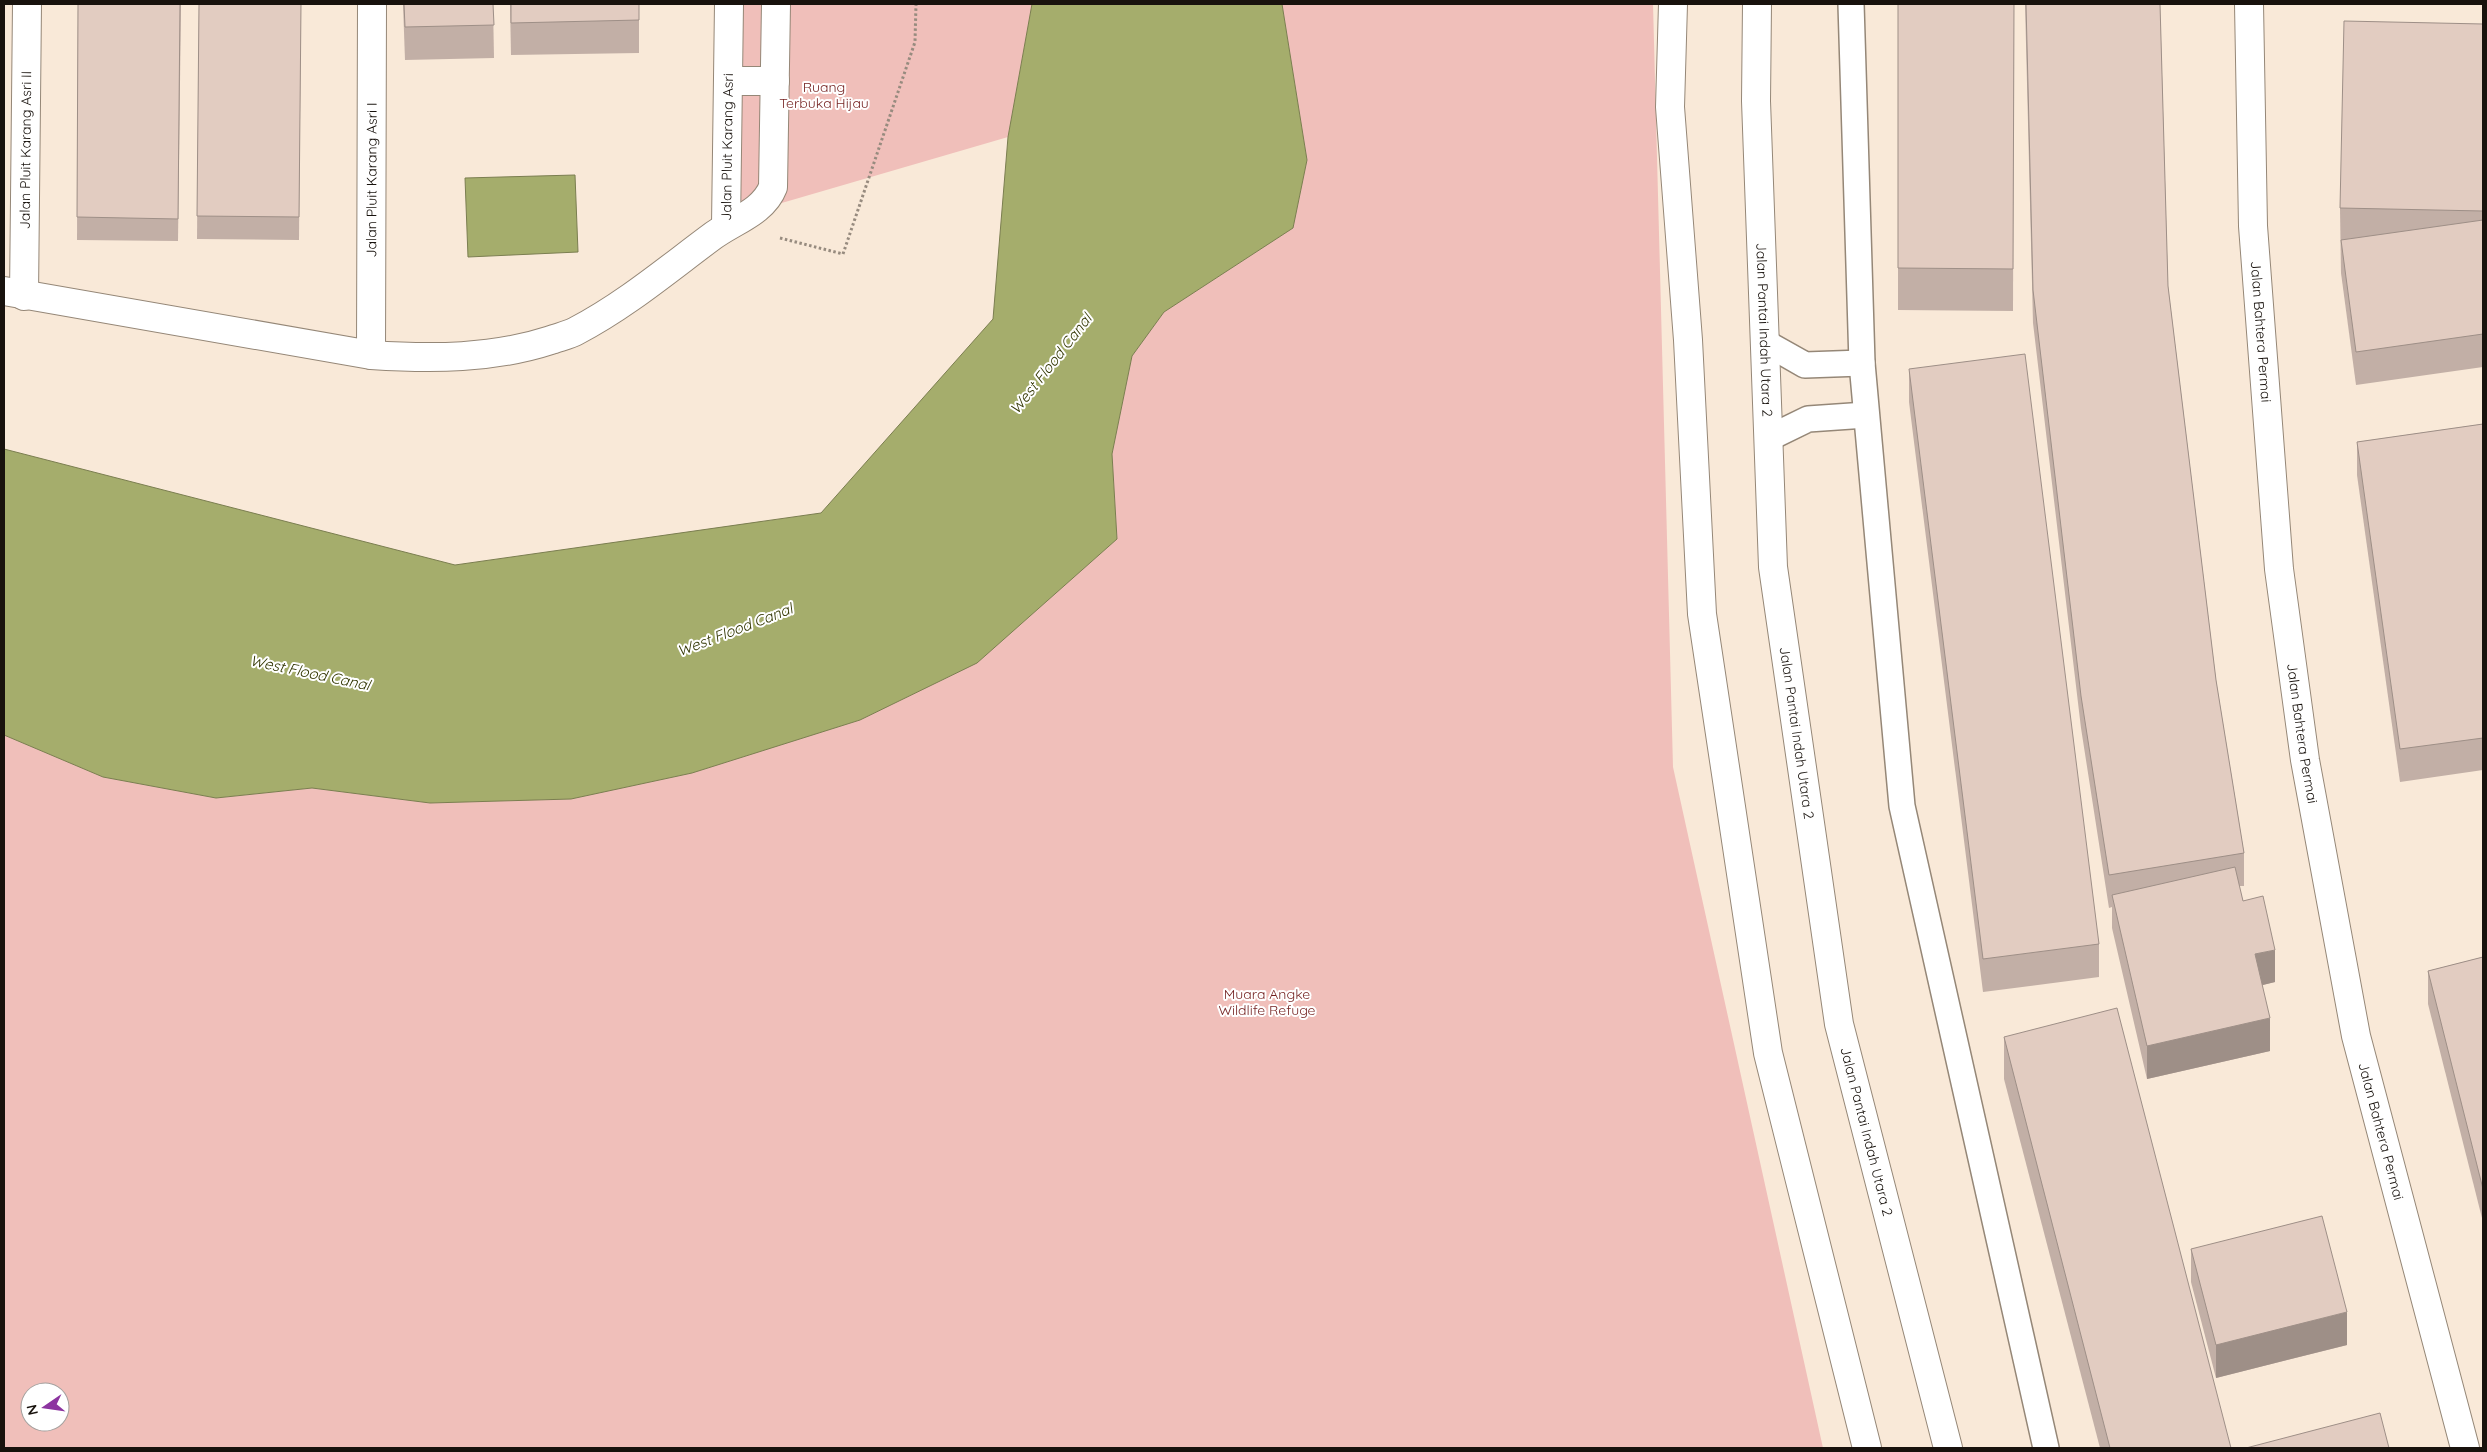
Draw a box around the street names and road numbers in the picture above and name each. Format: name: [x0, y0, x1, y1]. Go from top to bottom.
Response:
street label: Jalan Pluit Karang Asri II: [16, 71, 35, 229]
street label: Jalan Pluit Karang Asri: [717, 73, 737, 221]
street label: Jalan Pluit Karang Asri I: [362, 103, 381, 257]
street label: Jalan Pantai Indah Utara 2: [1752, 243, 1777, 417]
street label: Jalan Bahtera Permai: [2247, 260, 2275, 403]
street label: Jalan Pantai Indah Utara 2: [1776, 646, 1818, 821]
street label: Jalan Bahtera Permai: [2283, 662, 2322, 805]
street label: Jalan Pantai Indah Utara 2: [1836, 1045, 1897, 1218]
street label: Jalan Bahtera Permai: [2354, 1060, 2408, 1202]

